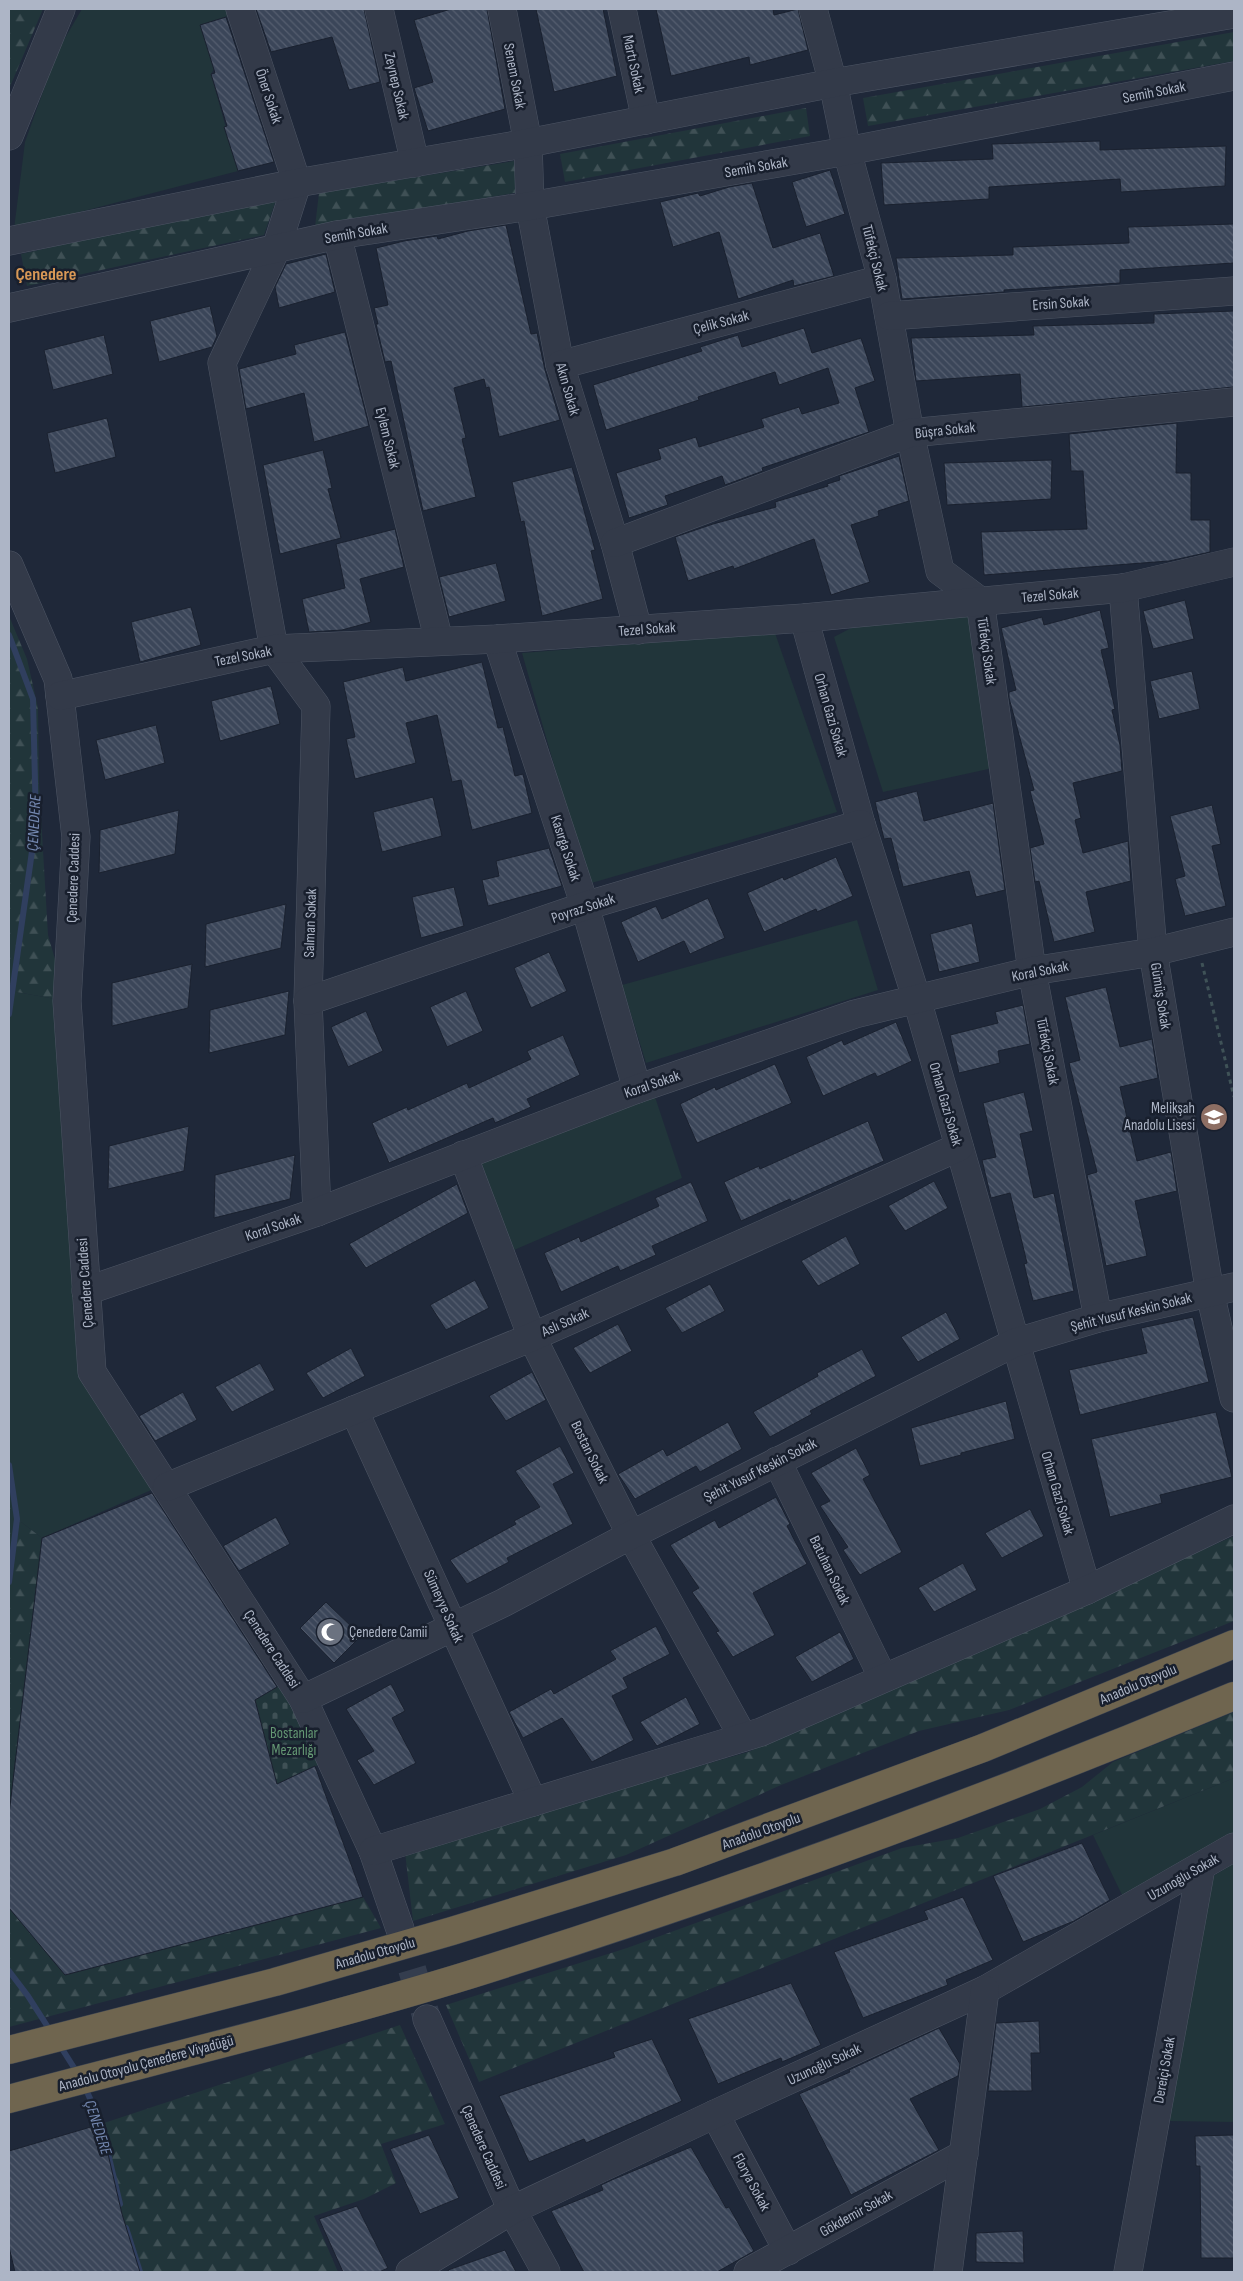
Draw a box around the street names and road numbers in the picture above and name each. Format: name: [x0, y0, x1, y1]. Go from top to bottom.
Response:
street label: Martı Sokak: [618, 33, 649, 95]
street label: Senem Sokak: [499, 41, 530, 111]
street label: Zeynep Sokak: [380, 51, 414, 122]
street label: Öner Sokak: [251, 66, 286, 126]
street label: Semih Sokak: [1121, 77, 1187, 108]
street label: Semih Sokak: [723, 153, 789, 182]
street label: Semih Sokak: [323, 219, 389, 248]
street label: Tüfekçi Sokak: [857, 223, 892, 294]
street label: Ersin Sokak: [1032, 292, 1090, 315]
street label: Çelik Sokak: [691, 306, 751, 339]
street label: Akın Sokak: [551, 360, 584, 418]
street label: Eylem Sokak: [371, 405, 404, 471]
street label: Büşra Sokak: [914, 418, 976, 443]
street label: Tezel Sokak: [1021, 584, 1080, 607]
street label: Tüfekçi Sokak: [972, 616, 1001, 686]
street label: Tezel Sokak: [618, 618, 677, 641]
street label: Tezel Sokak: [213, 642, 273, 671]
street label: Orhan Gazi Sokak: [809, 671, 852, 760]
street label: Kasırga Sokak: [546, 813, 585, 884]
street label: Çenedere Caddesi: [62, 833, 85, 923]
street label: Salman Sokak: [300, 888, 321, 958]
street label: Poyraz Sokak: [549, 889, 618, 928]
street label: Koral Sokak: [1010, 957, 1070, 986]
street label: Gümüş Sokak: [1146, 961, 1175, 1031]
street label: Tüfekçi Sokak: [1032, 1016, 1063, 1086]
street label: Orhan Gazi Sokak: [924, 1060, 967, 1149]
street label: Koral Sokak: [622, 1066, 683, 1103]
street label: Koral Sokak: [243, 1209, 304, 1246]
street label: Çenedere Caddesi: [73, 1237, 98, 1328]
street label: Şehit Yusuf Keskin Sokak: [1069, 1288, 1194, 1337]
street label: Aslı Sokak: [538, 1304, 592, 1342]
street label: Bostan Sokak: [566, 1418, 613, 1487]
street label: Şehit Yusuf Keskin Sokak: [701, 1434, 820, 1507]
street label: Orhan Gazi Sokak: [1036, 1449, 1079, 1538]
street label: Batuhan Sokak: [805, 1533, 854, 1608]
street label: Sümeyye Sokak: [419, 1567, 468, 1646]
street label: Çenedere Caddesi: [239, 1606, 304, 1692]
street label: Anadolu Otoyolu: [1096, 1660, 1180, 1710]
street label: Anadolu Otoyolu: [719, 1809, 803, 1855]
street label: Uzunoğlu Sokak: [1144, 1849, 1222, 1905]
street label: Anadolu Otoyolu: [332, 1933, 417, 1974]
street label: Anadolu Otoyolu Çenedere Viyadüğü: [56, 2031, 236, 2096]
street label: Dereiçi Sokak: [1149, 2035, 1180, 2105]
street label: Uzunoğlu Sokak: [784, 2039, 864, 2090]
street label: Çenedere Caddesi: [457, 2102, 511, 2192]
street label: Florya Sokak: [728, 2150, 775, 2215]
street label: Gökdemir Sokak: [816, 2185, 896, 2241]

